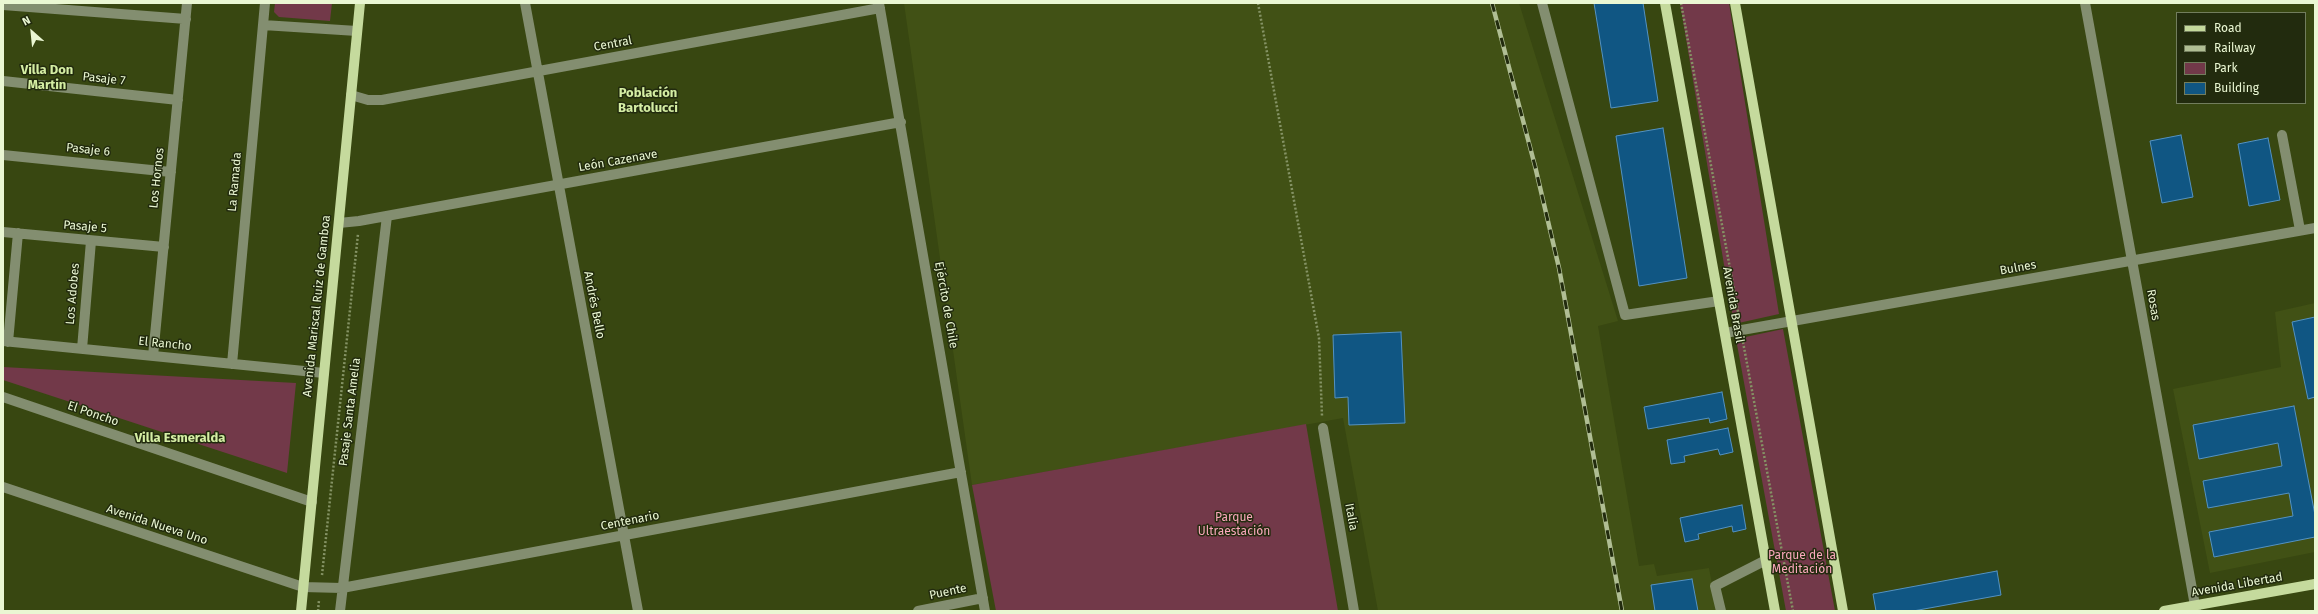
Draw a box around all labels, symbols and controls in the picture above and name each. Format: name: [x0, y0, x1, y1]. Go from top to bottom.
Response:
north arrow: [12, 12, 52, 52]
legend: [2176, 12, 2306, 104]
text: N: [20, 13, 33, 28]
text: Road: [2214, 21, 2242, 35]
street label: Central: [593, 34, 633, 54]
text: Railway: [2214, 41, 2255, 55]
text: Park: [2214, 61, 2238, 75]
district label: Villa Don Martin: [21, 62, 73, 93]
street label: Pasaje 7: [82, 70, 126, 88]
text: Building: [2214, 81, 2259, 95]
district label: Población Bartolucci: [618, 85, 678, 116]
street label: Pasaje 6: [65, 141, 111, 159]
street label: Los Hornos: [147, 147, 167, 209]
street label: León Cazenave: [577, 147, 659, 175]
street label: La Ramada: [225, 152, 245, 212]
street label: Avenida Mariscal Ruiz de Gamboa: [300, 214, 334, 398]
street label: Pasaje 5: [63, 218, 107, 236]
street label: Bulnes: [1999, 258, 2037, 278]
street label: Ejército de Chile: [931, 260, 961, 350]
street label: Los Adobes: [63, 263, 83, 325]
street label: Avenida Brasil: [1719, 266, 1747, 344]
street label: Andrés Bello: [580, 270, 608, 340]
street label: Rosas: [2143, 288, 2163, 322]
street label: El Rancho: [138, 334, 192, 354]
street label: Pasaje Santa Amelia: [336, 357, 364, 467]
street label: El Poncho: [65, 398, 121, 430]
district label: Villa Esmeralda: [135, 430, 225, 446]
street label: Avenida Nueva Uno: [105, 502, 209, 548]
street label: Italia: [1342, 502, 1360, 532]
street label: Centenario: [600, 508, 660, 534]
park label: Parque Ultraestación: [1198, 511, 1270, 539]
park label: Parque de la Meditación: [1768, 549, 1836, 577]
street label: Avenida Libertad: [2190, 570, 2284, 600]
street label: Puente: [928, 581, 968, 603]

